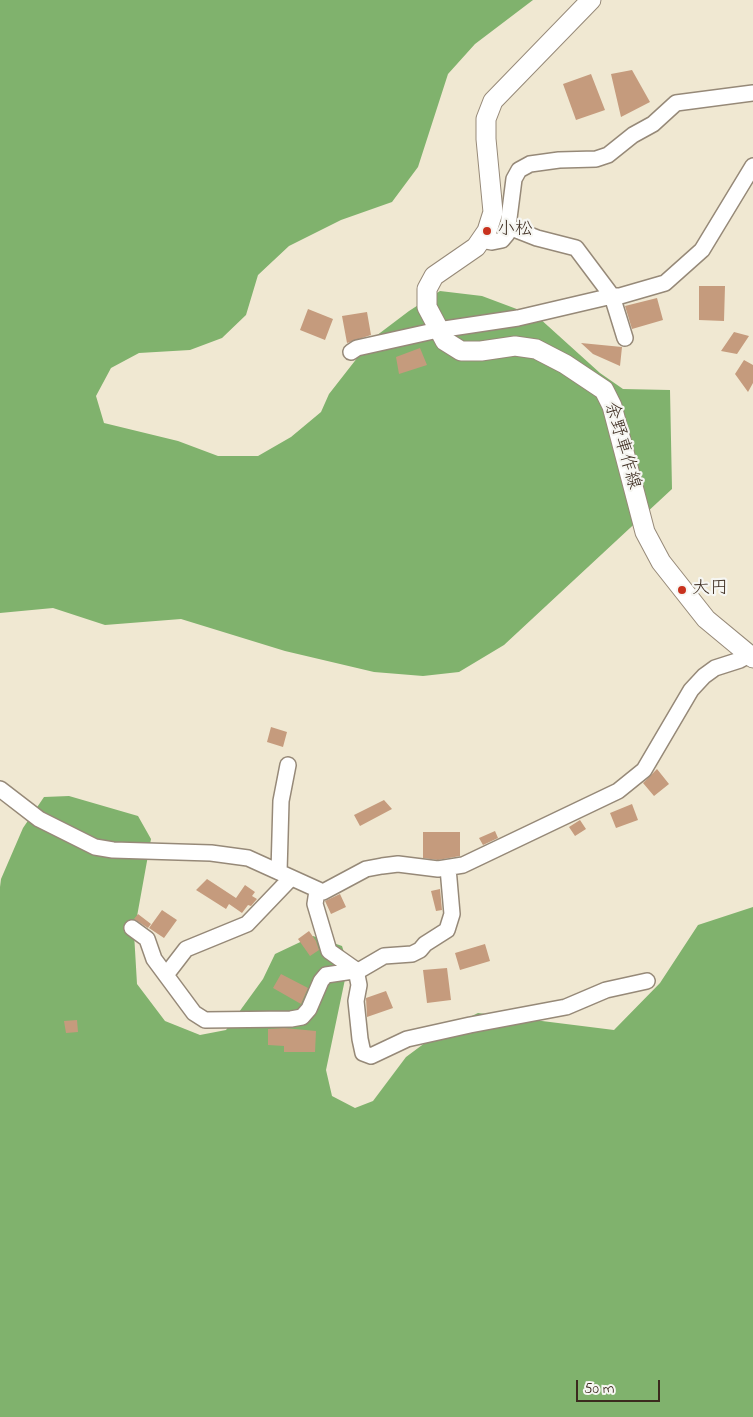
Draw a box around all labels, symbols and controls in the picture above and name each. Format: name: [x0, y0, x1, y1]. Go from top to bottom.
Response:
place label: 小松: [497, 220, 533, 242]
marker: 小松: [481, 225, 493, 237]
street label: 余野車作線: [598, 400, 644, 492]
place label: 大円: [692, 579, 728, 601]
marker: 大円: [676, 584, 688, 596]
scale bar: [578, 1370, 662, 1402]
text: 50 m: [584, 1378, 614, 1400]

